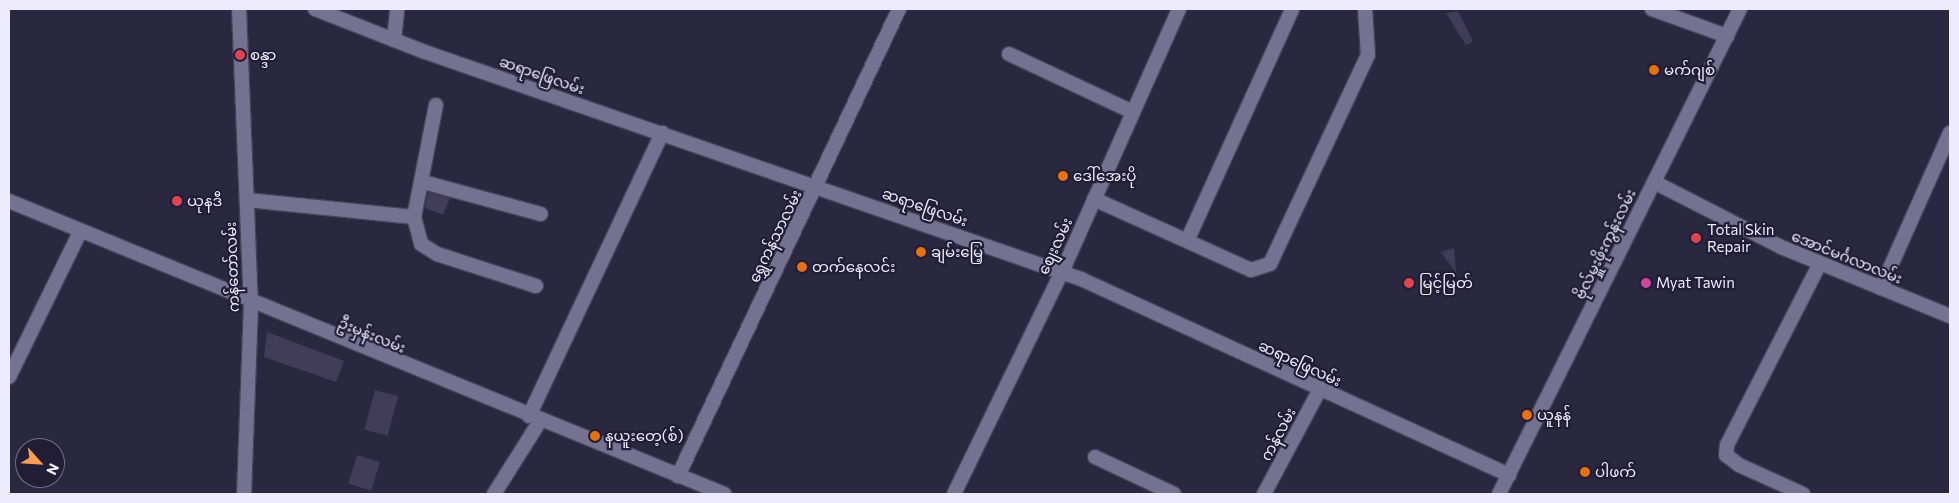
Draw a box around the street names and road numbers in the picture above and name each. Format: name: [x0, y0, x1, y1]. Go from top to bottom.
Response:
street label: ဆရာဖြေလမ်း: [497, 52, 587, 98]
street label: ဆရာဖြေလမ်း: [880, 184, 970, 230]
street label: ဗိုလ်မှူးဖိုးကွန်းလမ်း: [1571, 186, 1639, 302]
street label: ‌ရွှေကန်သာလမ်း: [745, 187, 805, 285]
street label: စျေးလမ်း: [1034, 215, 1076, 277]
street label: ကန်တော်လမ်း: [221, 221, 243, 313]
street label: အောင်မင်္ဂလာလမ်း: [1789, 227, 1905, 287]
street label: ဦးမှန်းလမ်း: [336, 313, 408, 357]
street label: ဆရာဖြေလမ်း: [1256, 336, 1344, 390]
street label: ကန်လမ်း: [1257, 404, 1299, 464]

